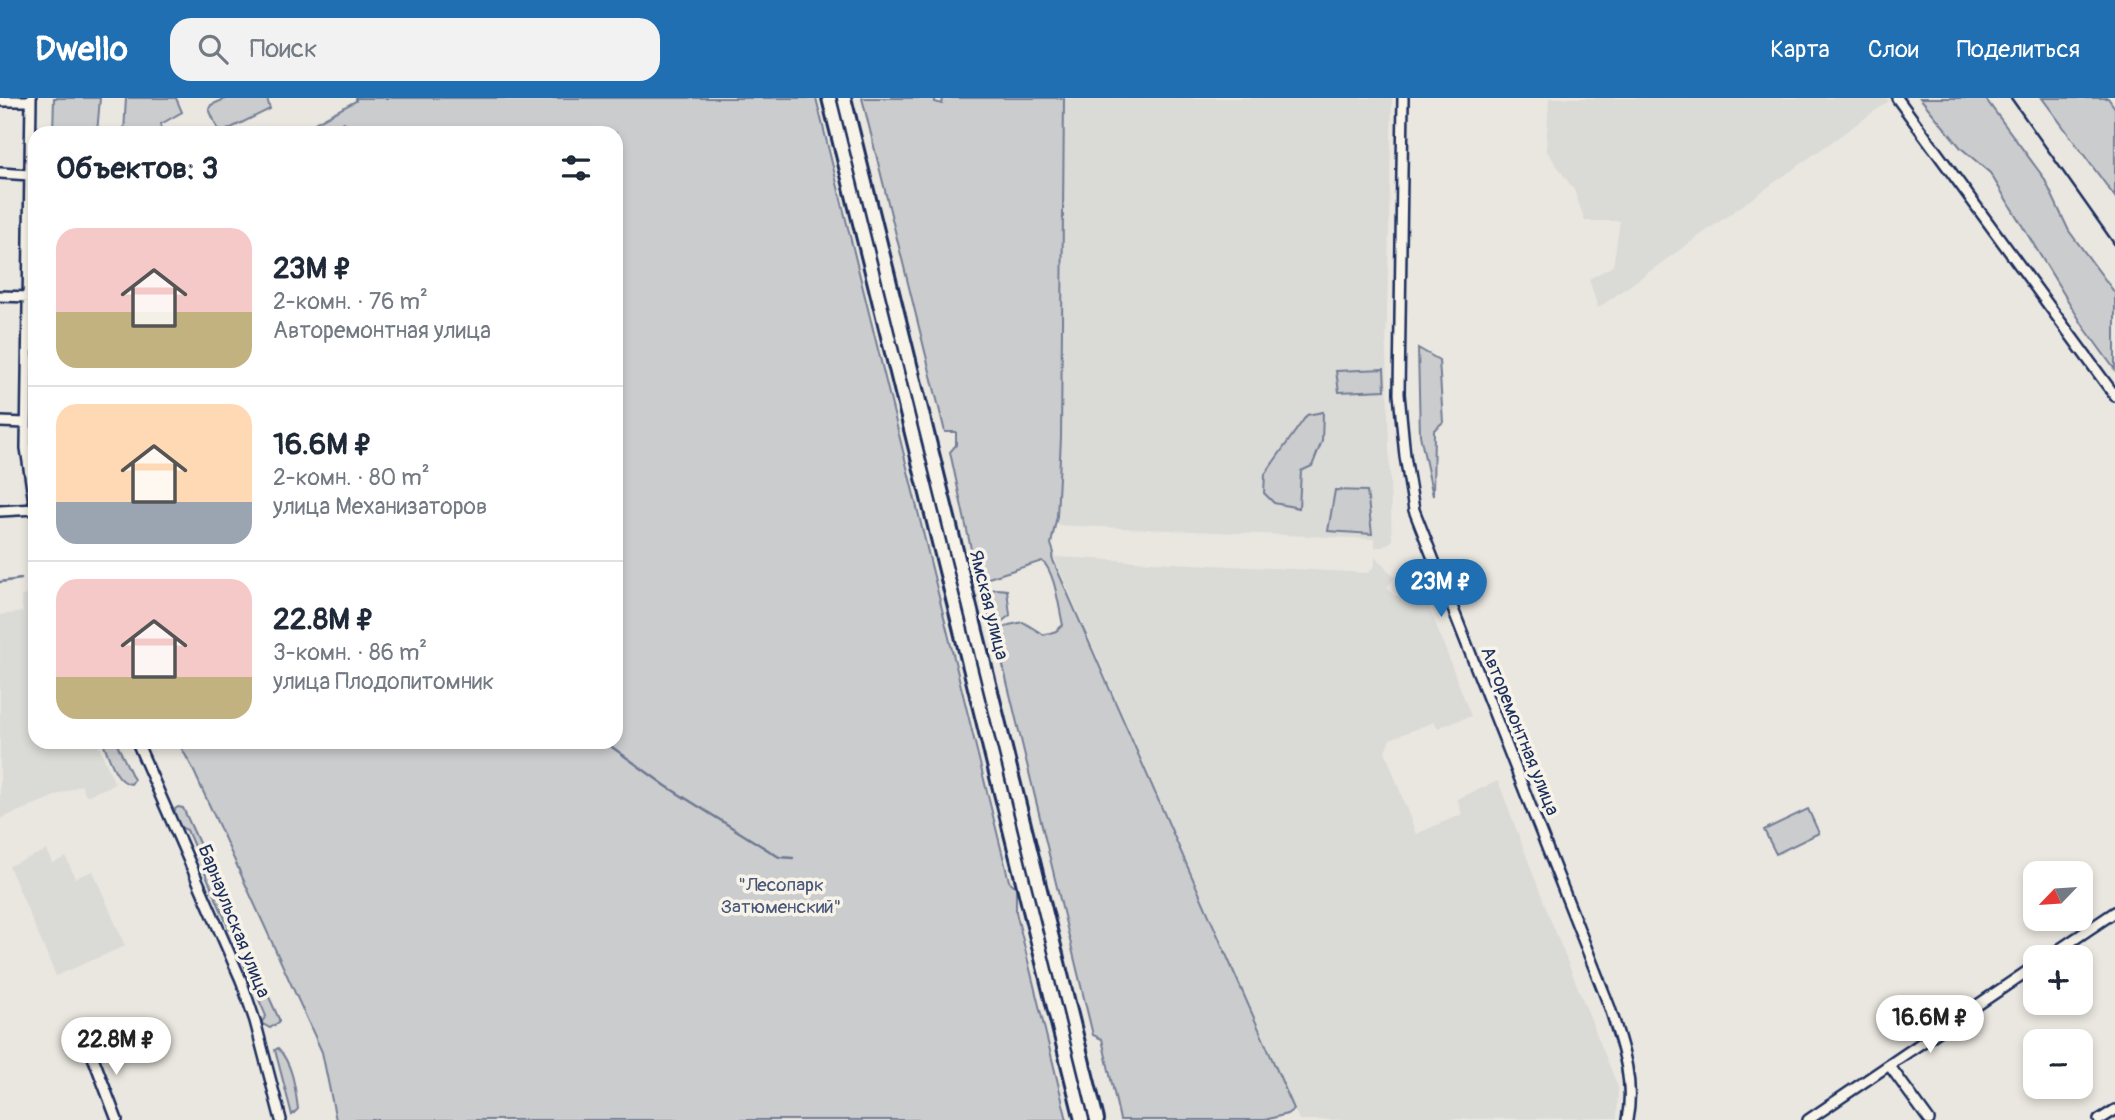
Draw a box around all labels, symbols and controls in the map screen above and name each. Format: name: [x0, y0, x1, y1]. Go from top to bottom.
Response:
search box: [170, 18, 660, 81]
text: Dwello: [35, 29, 128, 70]
icon: search: [194, 30, 232, 68]
text: Поиск: [250, 33, 317, 65]
text: Карта: [1770, 35, 1830, 64]
text: Слои: [1868, 35, 1919, 64]
text: Поделиться: [1957, 35, 2080, 64]
icon: filters: [557, 149, 595, 187]
text: Объектов: 3: [56, 150, 218, 187]
text: 23M ₽: [273, 250, 352, 287]
icon: home: [112, 256, 196, 340]
text: 2-комн. · 76 m²: [273, 287, 428, 316]
text: Авторемонтная улица: [273, 316, 491, 345]
text: 16.6M ₽: [273, 426, 372, 463]
icon: home: [112, 432, 196, 516]
text: 2-комн. · 80 m²: [273, 463, 430, 492]
text: улица Механизаторов: [273, 492, 487, 521]
street label: Ямская улица: [964, 548, 1014, 662]
pin: 23M ₽: [1392, 560, 1490, 619]
text: 23M ₽: [1411, 567, 1471, 596]
text: 22.8M ₽: [273, 601, 374, 638]
icon: home: [112, 607, 196, 691]
text: 3-комн. · 86 m²: [273, 638, 427, 667]
street label: Авторемонтная улица: [1475, 643, 1565, 819]
text: улица Плодопитомник: [273, 667, 494, 696]
street label: Барнаульская улица: [192, 841, 276, 1001]
north arrow: [2023, 861, 2093, 931]
map controls: [2023, 861, 2093, 1099]
park label: "Лесопарк Затюменский": [721, 873, 841, 919]
button: +: [2023, 945, 2093, 1015]
pin: 16.6M ₽: [1865, 996, 1995, 1055]
text: 16.6M ₽: [1892, 1003, 1968, 1032]
pin: 22.8M ₽: [51, 1018, 181, 1077]
text: 22.8M ₽: [77, 1025, 155, 1054]
button: −: [2023, 1029, 2093, 1099]

